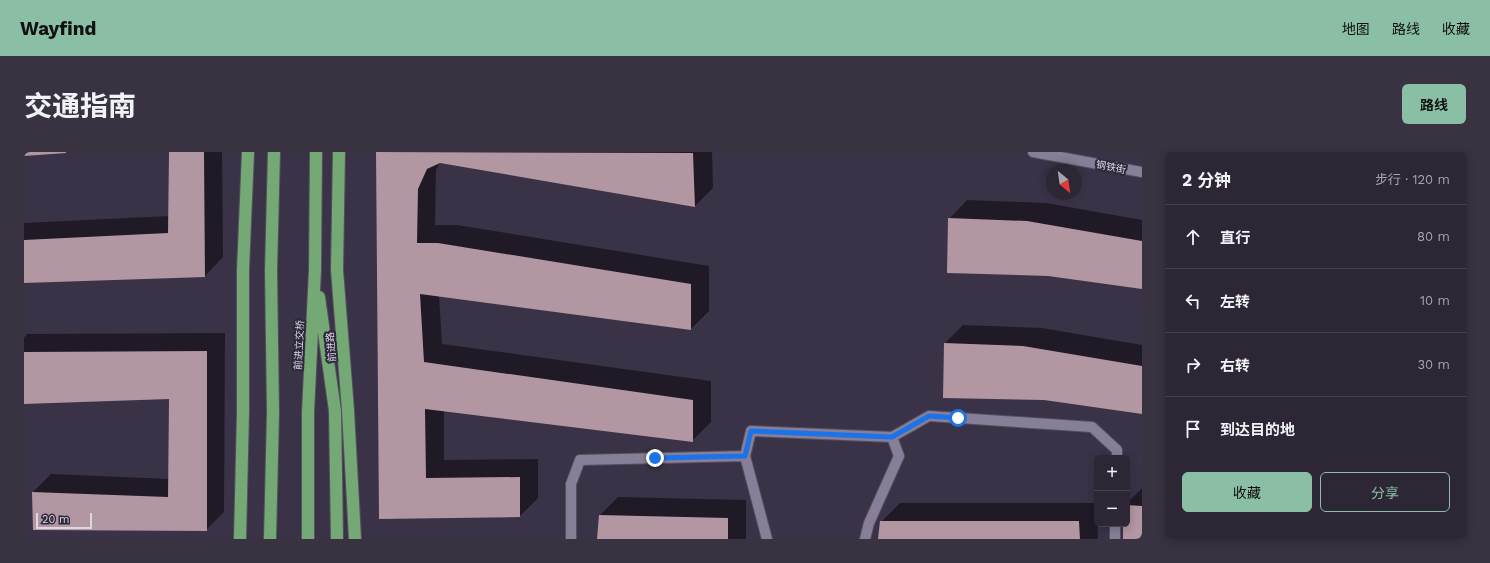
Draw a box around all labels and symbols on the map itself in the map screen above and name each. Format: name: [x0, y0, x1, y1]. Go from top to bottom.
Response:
street label: 钢铁街: [1095, 159, 1127, 175]
north arrow: [1046, 164, 1082, 200]
street label: 前进立交桥: [292, 320, 306, 370]
street label: 前进路: [324, 332, 338, 362]
route start: [949, 409, 967, 427]
route end: [646, 449, 664, 467]
scale bar: [36, 511, 92, 530]

